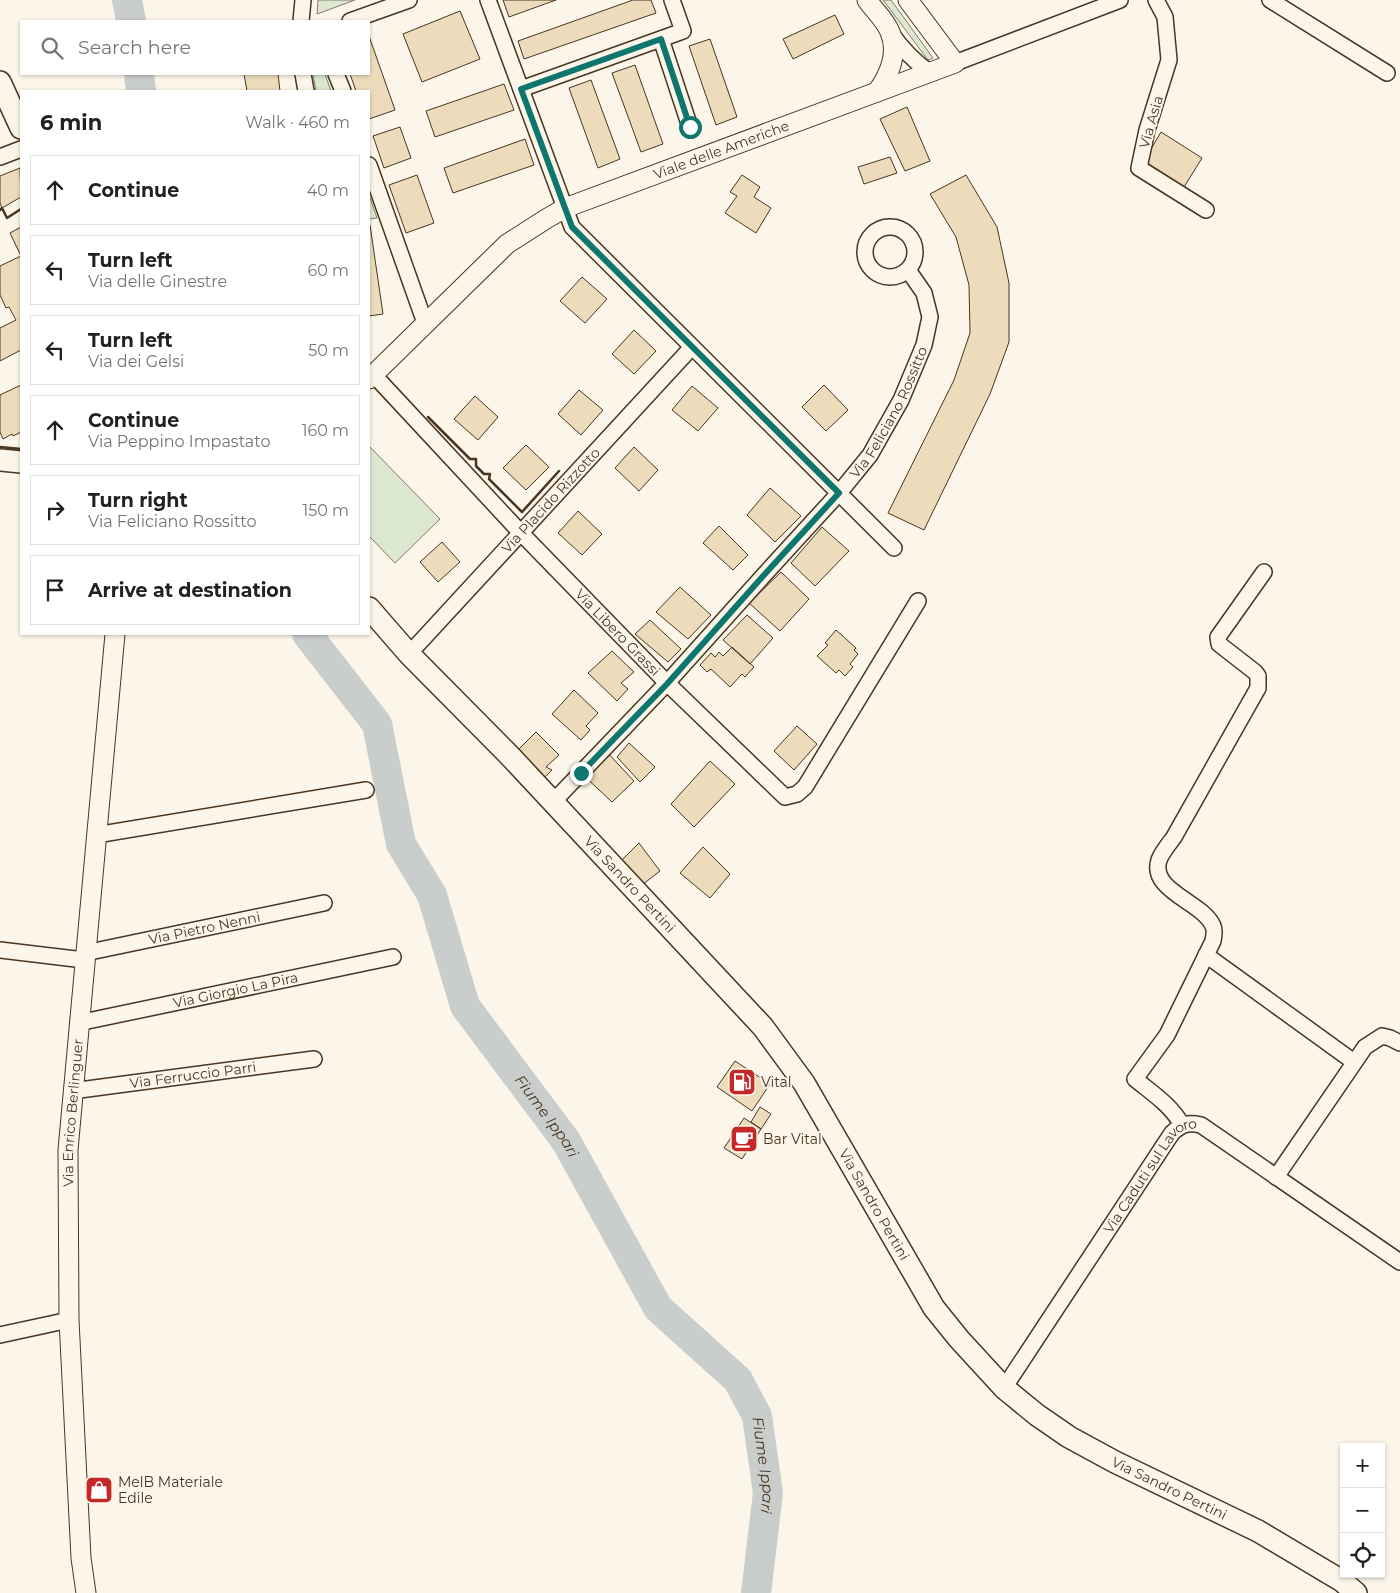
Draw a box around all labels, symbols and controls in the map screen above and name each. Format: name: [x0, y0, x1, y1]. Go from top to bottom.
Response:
search box: [20, 20, 370, 75]
icon: search: [38, 34, 66, 62]
text: Search here: [78, 36, 191, 59]
street label: Via Asia: [1135, 94, 1167, 150]
text: 6 min: [40, 110, 102, 135]
text: Walk · 460 m: [245, 113, 350, 132]
street label: Viale delle Americhe: [651, 116, 792, 183]
route start: [679, 116, 702, 139]
icon: ahead: [41, 176, 69, 204]
text: Continue: [88, 179, 179, 202]
text: 40 m: [307, 181, 349, 200]
text: Turn left: [88, 249, 173, 272]
icon: left: [41, 256, 69, 284]
text: 60 m: [307, 261, 349, 280]
text: Via delle Ginestre: [88, 272, 227, 291]
text: Turn left: [88, 329, 173, 352]
icon: left: [41, 336, 69, 364]
text: 50 m: [308, 341, 349, 360]
street label: Via Feliciano Rossitto: [846, 344, 931, 482]
text: Via dei Gelsi: [88, 352, 184, 371]
text: Continue: [88, 409, 179, 432]
icon: ahead: [41, 416, 69, 444]
text: 160 m: [302, 421, 349, 440]
text: Via Peppino Impastato: [88, 432, 271, 451]
street label: Via Placido Rizzotto: [497, 444, 604, 557]
text: Turn right: [88, 489, 188, 512]
icon: right: [41, 496, 69, 524]
text: 150 m: [302, 501, 349, 520]
text: Via Feliciano Rossitto: [88, 512, 257, 531]
icon: arrive: [41, 576, 69, 604]
text: Arrive at destination: [88, 579, 292, 602]
street label: Via Libero Grassi: [571, 585, 664, 680]
route end: [570, 762, 593, 785]
street label: Via Sandro Pertini: [580, 832, 679, 936]
street label: Via Pietro Nenni: [147, 908, 262, 948]
street label: Via Giorgio La Pira: [171, 968, 300, 1012]
street label: Via Enrico Berlinguer: [59, 1038, 87, 1187]
street label: Via Ferruccio Parri: [129, 1058, 257, 1092]
fuel station icon: Vital: [727, 1067, 757, 1097]
water label: Fiume Ippari: [511, 1071, 584, 1161]
place label: Vital: [761, 1073, 792, 1091]
street label: Via Caduti sul Lavoro: [1099, 1115, 1198, 1237]
cafe icon: Bar Vital: [729, 1124, 759, 1154]
place label: Bar Vital: [763, 1130, 822, 1148]
street label: Via Sandro Pertini: [835, 1146, 913, 1264]
water label: Fiume Ippari: [748, 1415, 778, 1516]
map controls: [1340, 1443, 1385, 1578]
button: +: [1340, 1443, 1385, 1488]
street label: Via Sandro Pertini: [1109, 1453, 1230, 1524]
place label: MelB Materiale Edile: [118, 1473, 223, 1507]
shop icon: MelB Materiale Edile: [84, 1475, 114, 1505]
button: −: [1340, 1488, 1385, 1533]
button: locate: [1340, 1533, 1385, 1578]

